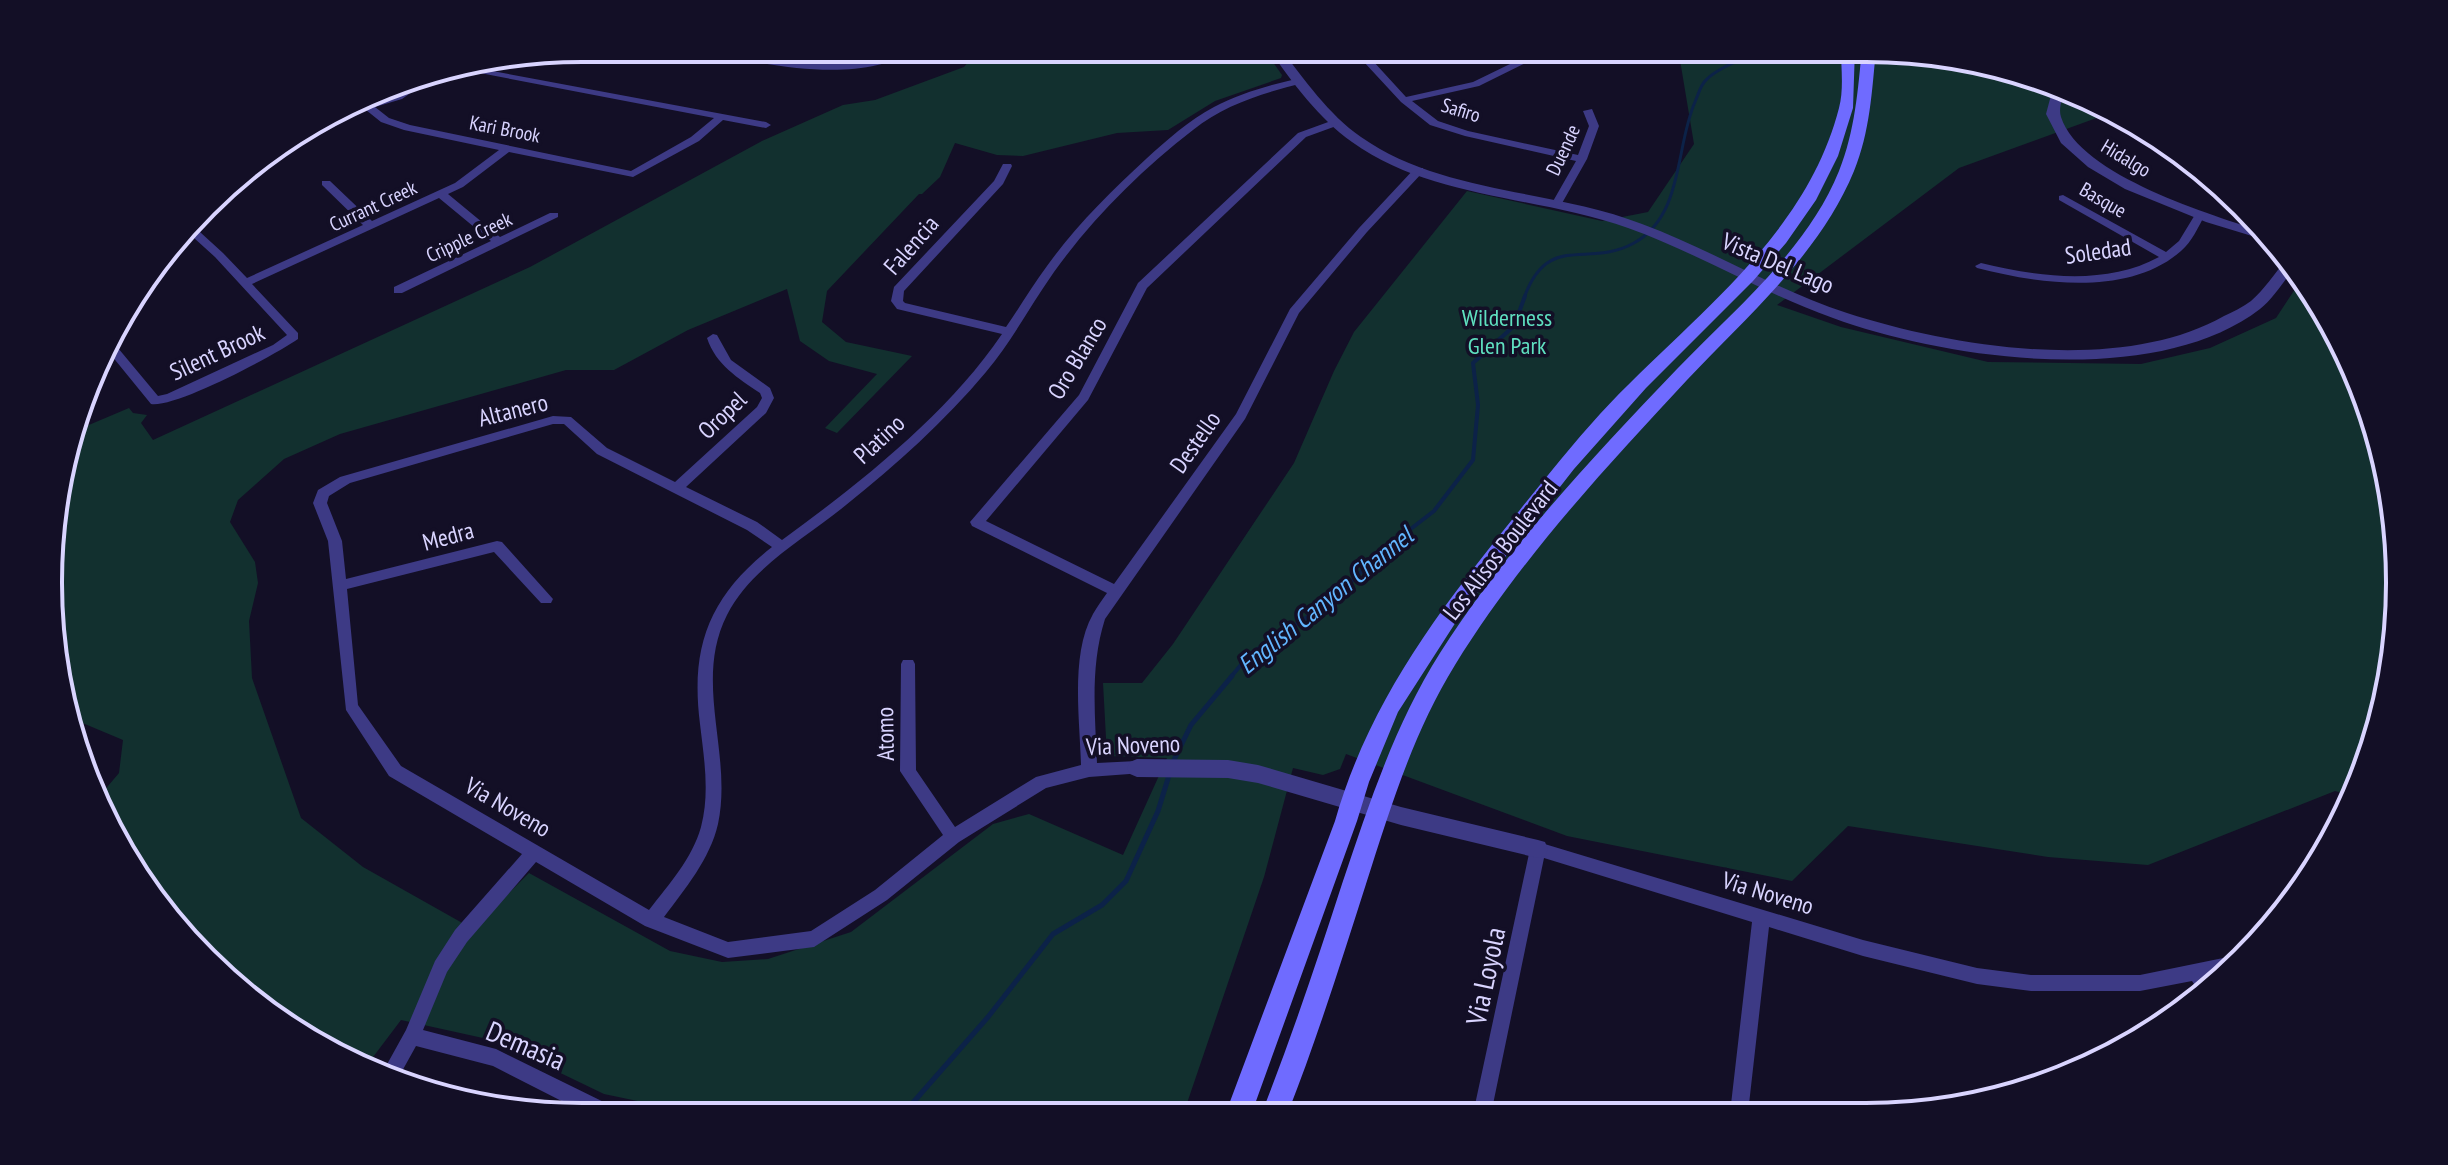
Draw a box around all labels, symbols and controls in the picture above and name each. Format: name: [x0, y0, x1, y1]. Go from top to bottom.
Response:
street label: Safiro: [1438, 92, 1484, 128]
street label: Kari Brook: [467, 109, 543, 149]
street label: Duende: [1540, 120, 1586, 180]
street label: Hidalgo: [2096, 133, 2156, 183]
street label: Currant Creek: [325, 174, 421, 238]
street label: Basque: [2075, 176, 2131, 224]
street label: Cripple Creek: [422, 206, 516, 268]
street label: Falencia: [877, 209, 945, 281]
street label: Vista Del Lago: [1716, 225, 1839, 300]
street label: Soledad: [2063, 231, 2133, 271]
park label: Wilderness Glen Park: [1462, 302, 1552, 361]
street label: Oro Blanco: [1040, 311, 1114, 405]
street label: Silent Brook: [165, 316, 270, 387]
street label: Oropel: [691, 384, 753, 446]
street label: Altanero: [475, 386, 551, 434]
street label: Destello: [1163, 405, 1227, 479]
street label: Platino: [847, 408, 911, 470]
street label: Los Alisos Boulevard: [1436, 474, 1564, 626]
street label: Medra: [419, 514, 477, 558]
water label: English Canyon Channel: [1231, 517, 1422, 681]
street label: Atomo: [869, 707, 901, 761]
street label: Via Noveno: [1084, 728, 1181, 762]
street label: Via Noveno: [459, 770, 557, 844]
street label: Via Noveno: [1717, 864, 1818, 922]
street label: Via Loyola: [1456, 924, 1513, 1029]
street label: Demasia: [481, 1012, 571, 1078]

